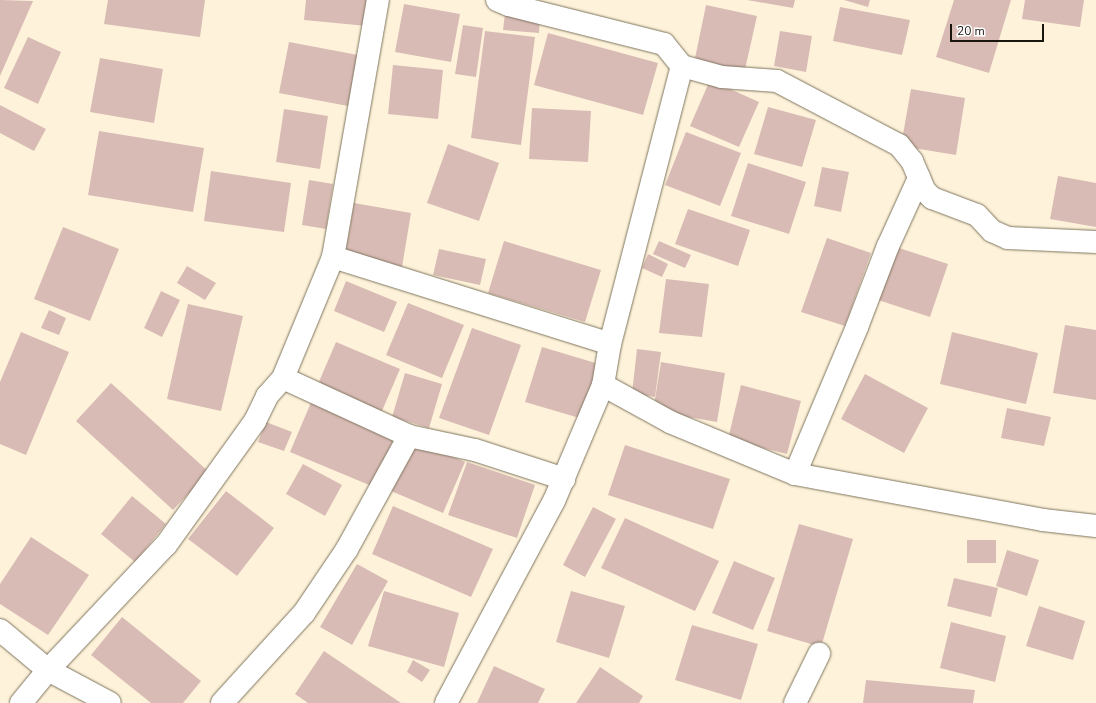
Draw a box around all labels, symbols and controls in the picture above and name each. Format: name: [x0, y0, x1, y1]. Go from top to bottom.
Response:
scale bar: [952, 16, 1046, 42]
text: 20 m: [957, 23, 985, 39]

